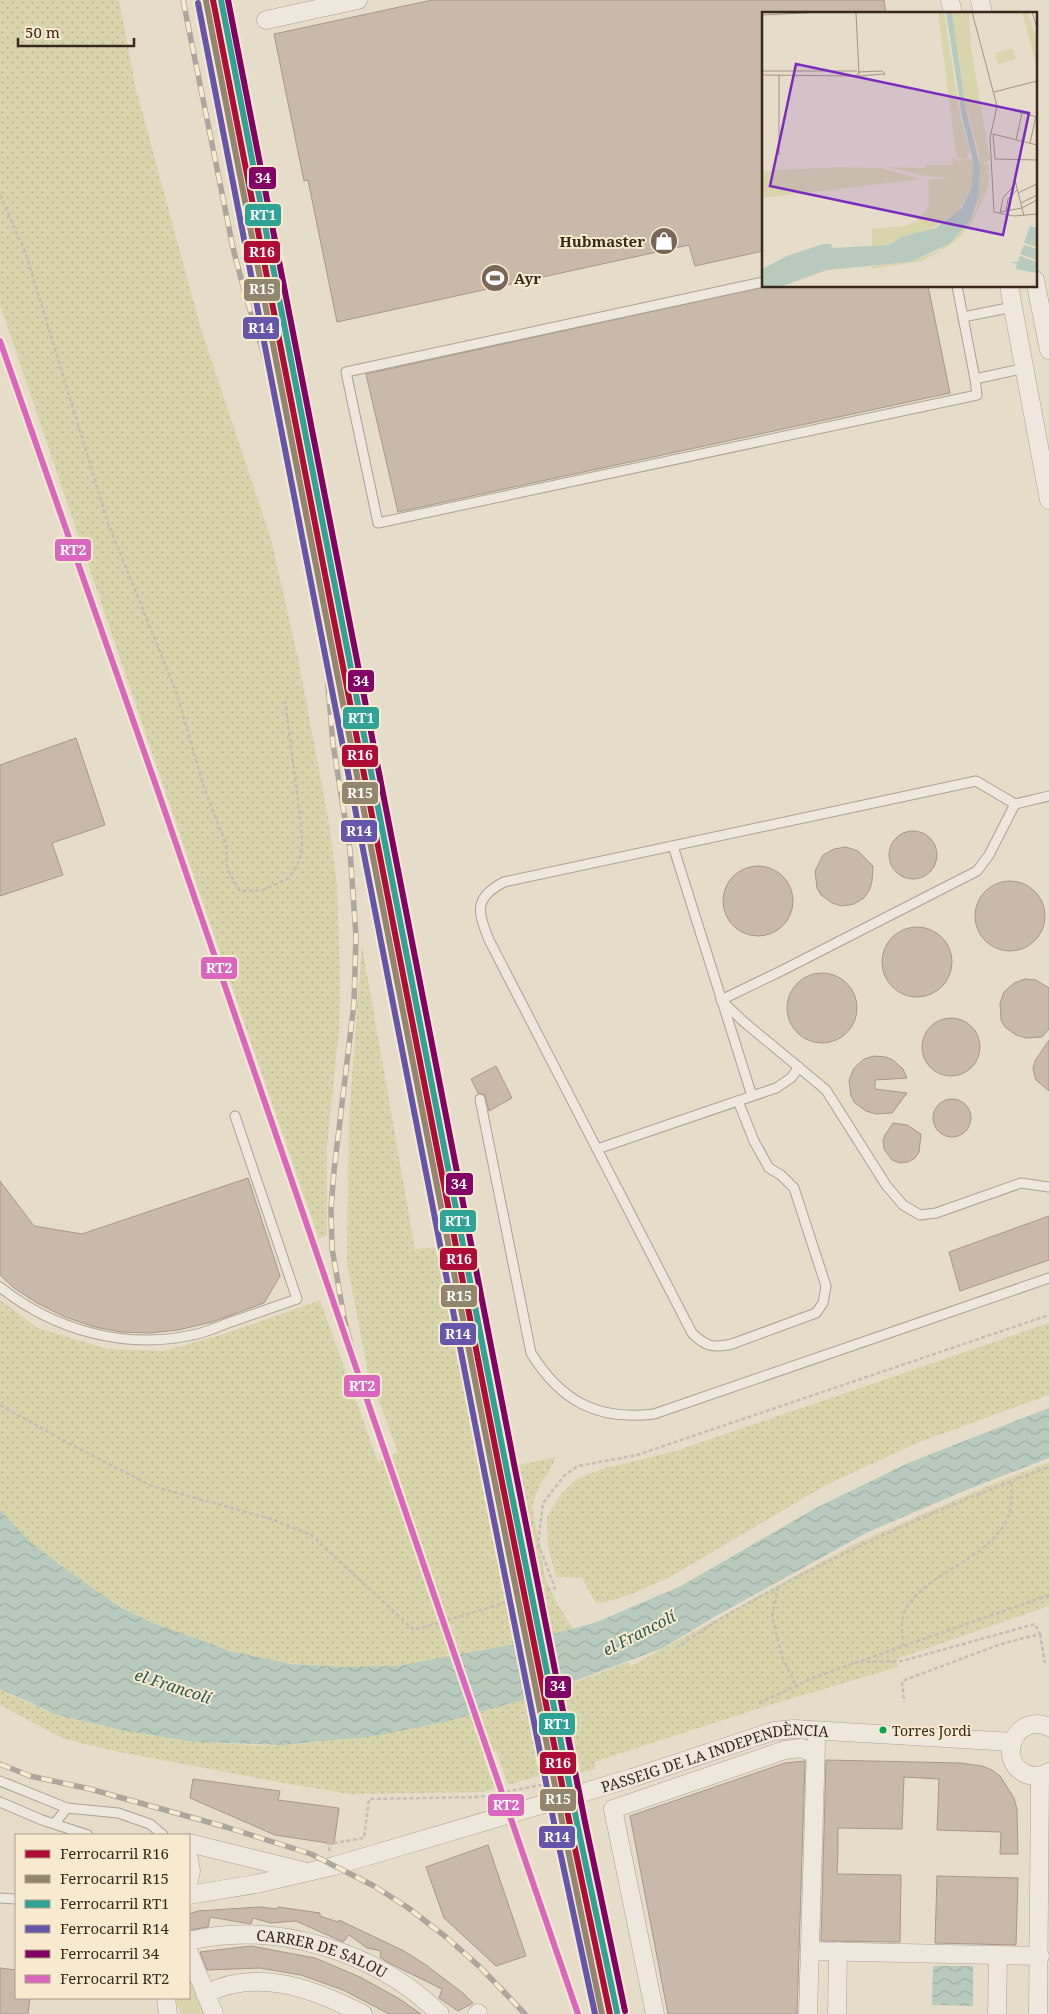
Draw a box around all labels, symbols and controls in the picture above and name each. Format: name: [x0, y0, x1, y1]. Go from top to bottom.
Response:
inset map: [762, 12, 1036, 288]
scale bar: [18, 15, 134, 47]
text: 50 m: [25, 22, 60, 42]
line badge: 34: [248, 166, 277, 190]
text: 34: [255, 168, 271, 187]
line badge: RT1: [244, 203, 282, 227]
text: RT1: [250, 205, 276, 224]
shop icon: Hubmaster: [649, 226, 679, 256]
place label: Hubmaster: [559, 231, 645, 251]
line badge: R16: [243, 240, 281, 264]
text: R16: [249, 242, 275, 261]
sports icon: Ayr: [480, 263, 510, 293]
place label: Ayr: [514, 268, 541, 288]
line badge: R15: [243, 278, 281, 302]
text: R15: [249, 279, 275, 298]
line badge: R14: [242, 316, 280, 340]
text: R14: [248, 318, 274, 337]
line badge: RT2: [54, 538, 92, 562]
text: RT2: [60, 540, 86, 559]
line badge: 34: [347, 669, 375, 693]
text: 34: [353, 671, 369, 690]
line badge: RT1: [342, 706, 380, 730]
text: RT1: [348, 708, 374, 727]
line badge: R16: [341, 744, 379, 768]
text: R16: [347, 745, 373, 764]
line badge: R15: [341, 781, 379, 805]
text: R15: [347, 783, 373, 802]
line badge: R14: [340, 819, 378, 843]
text: R14: [346, 821, 372, 840]
line badge: RT2: [200, 956, 238, 980]
text: RT2: [206, 958, 232, 977]
line badge: 34: [445, 1172, 474, 1196]
text: 34: [451, 1174, 467, 1193]
line badge: RT1: [439, 1209, 477, 1233]
text: RT1: [445, 1211, 471, 1230]
line badge: R16: [439, 1247, 478, 1271]
text: R16: [446, 1249, 472, 1268]
line badge: R15: [440, 1284, 478, 1308]
text: R15: [446, 1286, 472, 1305]
line badge: R14: [439, 1322, 477, 1346]
text: R14: [445, 1324, 471, 1343]
line badge: RT2: [343, 1374, 381, 1398]
text: RT2: [349, 1376, 375, 1395]
water label: el Francolí: [599, 1604, 681, 1661]
water label: el Francolí: [132, 1663, 216, 1709]
line badge: 34: [544, 1675, 572, 1699]
text: 34: [550, 1676, 566, 1695]
line badge: RT1: [538, 1712, 576, 1736]
text: RT1: [544, 1714, 570, 1733]
street label: PASSEIG DE LA INDEPENDÈNCIA: [598, 1719, 830, 1797]
place label: Torres Jordi: [892, 1721, 972, 1740]
marker: Torres Jordi: [878, 1725, 888, 1735]
line badge: R16: [539, 1751, 577, 1775]
text: R16: [545, 1753, 571, 1772]
line badge: R15: [539, 1788, 577, 1812]
text: R15: [545, 1789, 571, 1808]
line badge: RT2: [487, 1793, 525, 1817]
text: RT2: [493, 1795, 519, 1814]
line badge: R14: [538, 1825, 576, 1849]
text: R14: [544, 1827, 570, 1846]
legend: [15, 1834, 190, 1999]
text: Ferrocarril R16: [60, 1843, 169, 1863]
text: Ferrocarril R15: [60, 1868, 169, 1888]
text: Ferrocarril RT1: [60, 1893, 170, 1913]
text: Ferrocarril R14: [60, 1918, 170, 1938]
street label: CARRER DE SALOU: [256, 1925, 391, 1982]
text: Ferrocarril 34: [60, 1943, 160, 1963]
text: Ferrocarril RT2: [60, 1968, 170, 1988]

